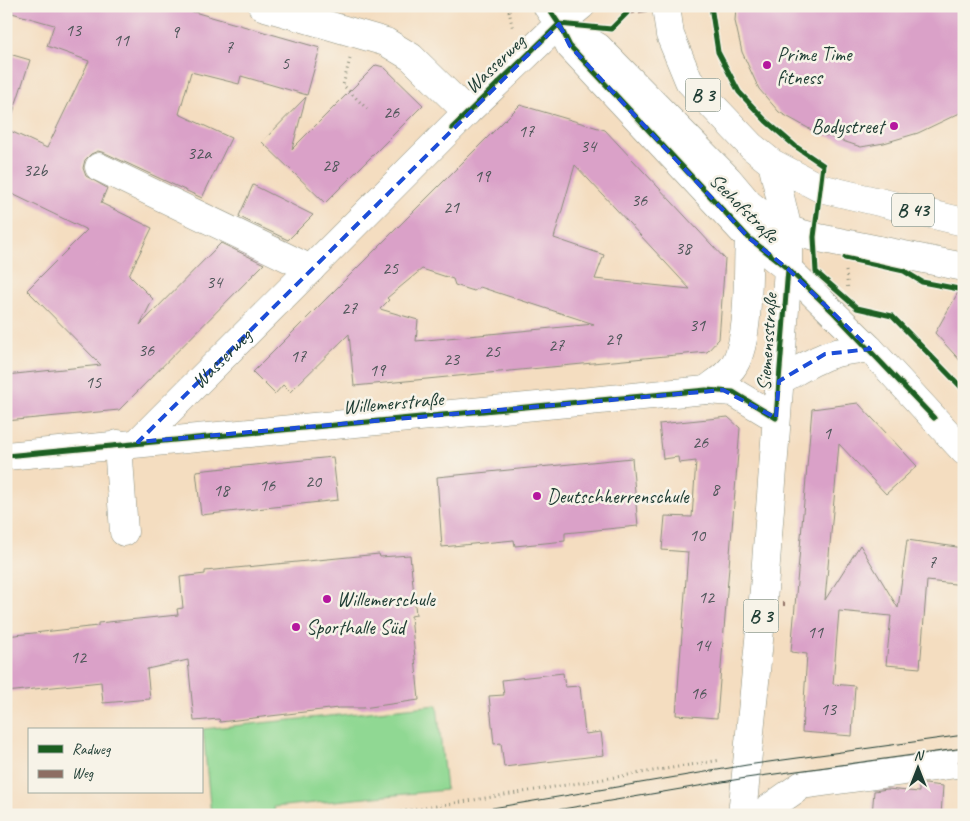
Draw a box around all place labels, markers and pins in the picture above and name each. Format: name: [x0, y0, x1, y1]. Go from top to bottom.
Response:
place label: Prime Time fitness: [777, 42, 853, 90]
marker: Prime Time fitness: [761, 59, 773, 71]
place label: Bodystreet: [812, 114, 887, 139]
marker: Bodystreet: [888, 120, 900, 132]
place label: Deutschherrenschule: [547, 484, 690, 509]
marker: Deutschherrenschule: [531, 490, 543, 502]
place label: Willemerschule: [337, 587, 436, 612]
marker: Willemerschule: [321, 593, 333, 605]
place label: Sporthalle Süd: [306, 615, 408, 640]
marker: Sporthalle Süd: [290, 621, 302, 633]

